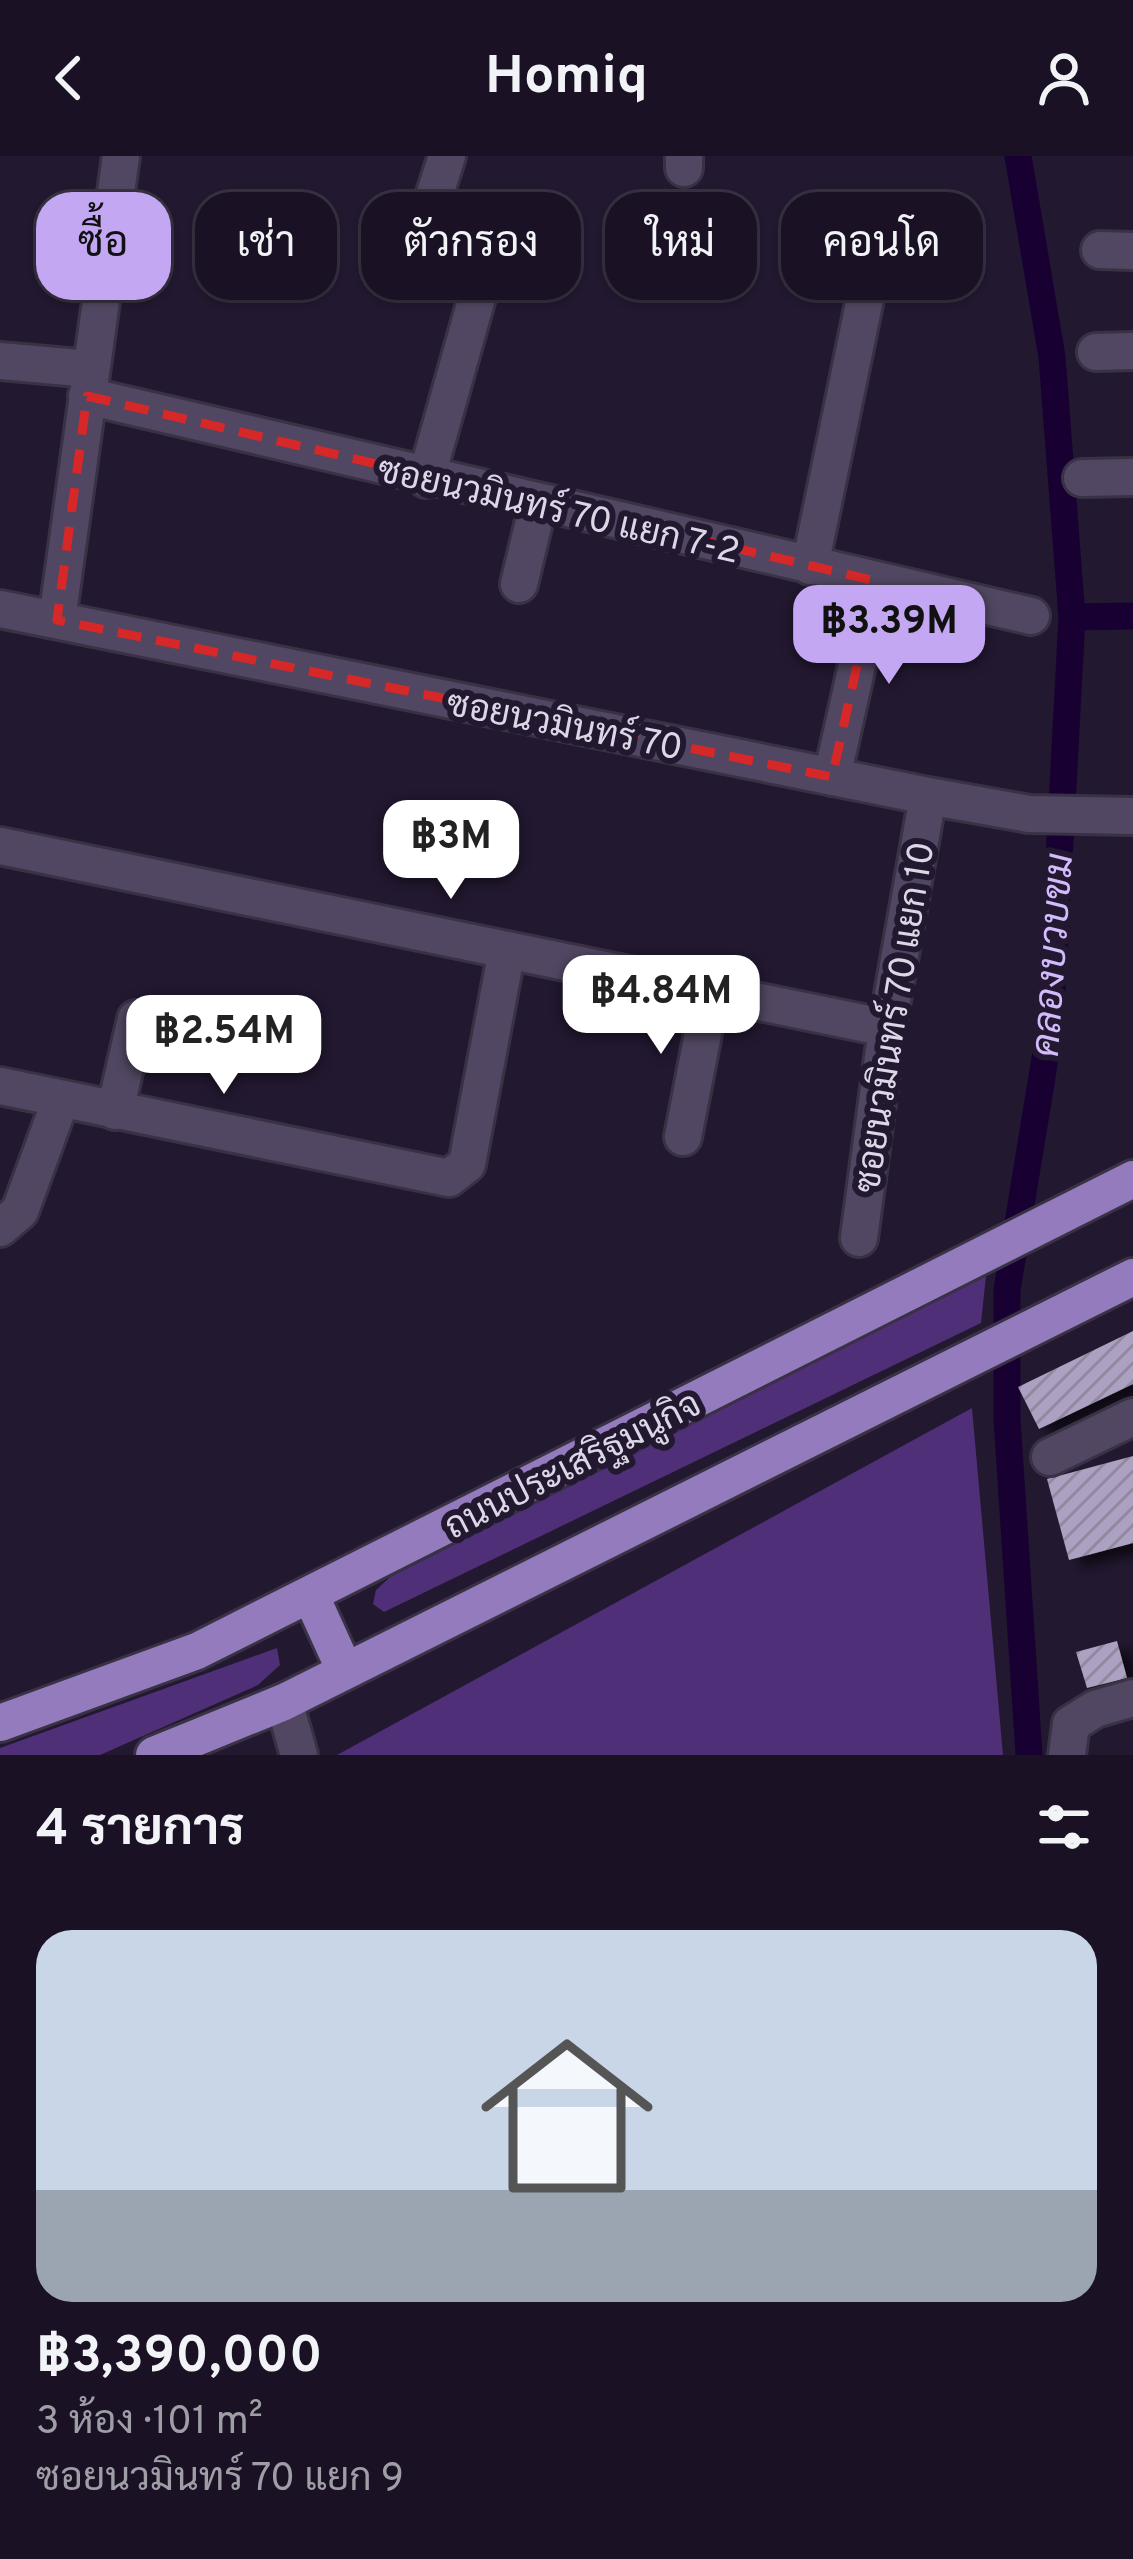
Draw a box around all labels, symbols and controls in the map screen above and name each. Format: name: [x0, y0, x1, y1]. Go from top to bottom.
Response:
text: Homiq: [485, 44, 648, 113]
icon: back: [36, 45, 102, 111]
icon: person: [1031, 45, 1097, 111]
chip: ซื้อ: [36, 192, 171, 300]
chip: เช่า: [195, 192, 337, 300]
chip: ตัวกรอง: [361, 192, 581, 300]
chip: ใหม่: [605, 192, 757, 300]
chip: คอนโด: [781, 192, 983, 300]
street label: ซอยนวมินทร์ 70 แยก 7-2: [373, 446, 744, 577]
pin: ฿3.39M: [791, 585, 987, 687]
text: ฿3.39M: [820, 599, 958, 648]
street label: ซอยนวมินทร์ 70: [442, 680, 687, 773]
pin: ฿3M: [393, 800, 509, 902]
text: ฿3M: [410, 814, 492, 863]
street label: ซอยนวมินทร์ 70 แยก 10: [844, 838, 947, 1196]
water label: คลองบวบขม: [1024, 852, 1087, 1059]
pin: ฿4.84M: [563, 955, 759, 1057]
text: ฿4.84M: [590, 969, 732, 1018]
pin: ฿2.54M: [126, 995, 322, 1097]
text: ฿2.54M: [153, 1009, 295, 1058]
street label: ถนนประเสริฐมนูกิจ: [438, 1383, 710, 1552]
icon: filters: [1031, 1794, 1097, 1860]
text: 4 รายการ: [36, 1799, 245, 1864]
icon: home: [459, 2008, 675, 2224]
text: ฿3,390,000: [36, 2326, 323, 2391]
text: 3 ห้อง · 101 m²: [36, 2399, 263, 2448]
text: ซอยนวมินทร์ 70 แยก 9: [36, 2456, 404, 2505]

